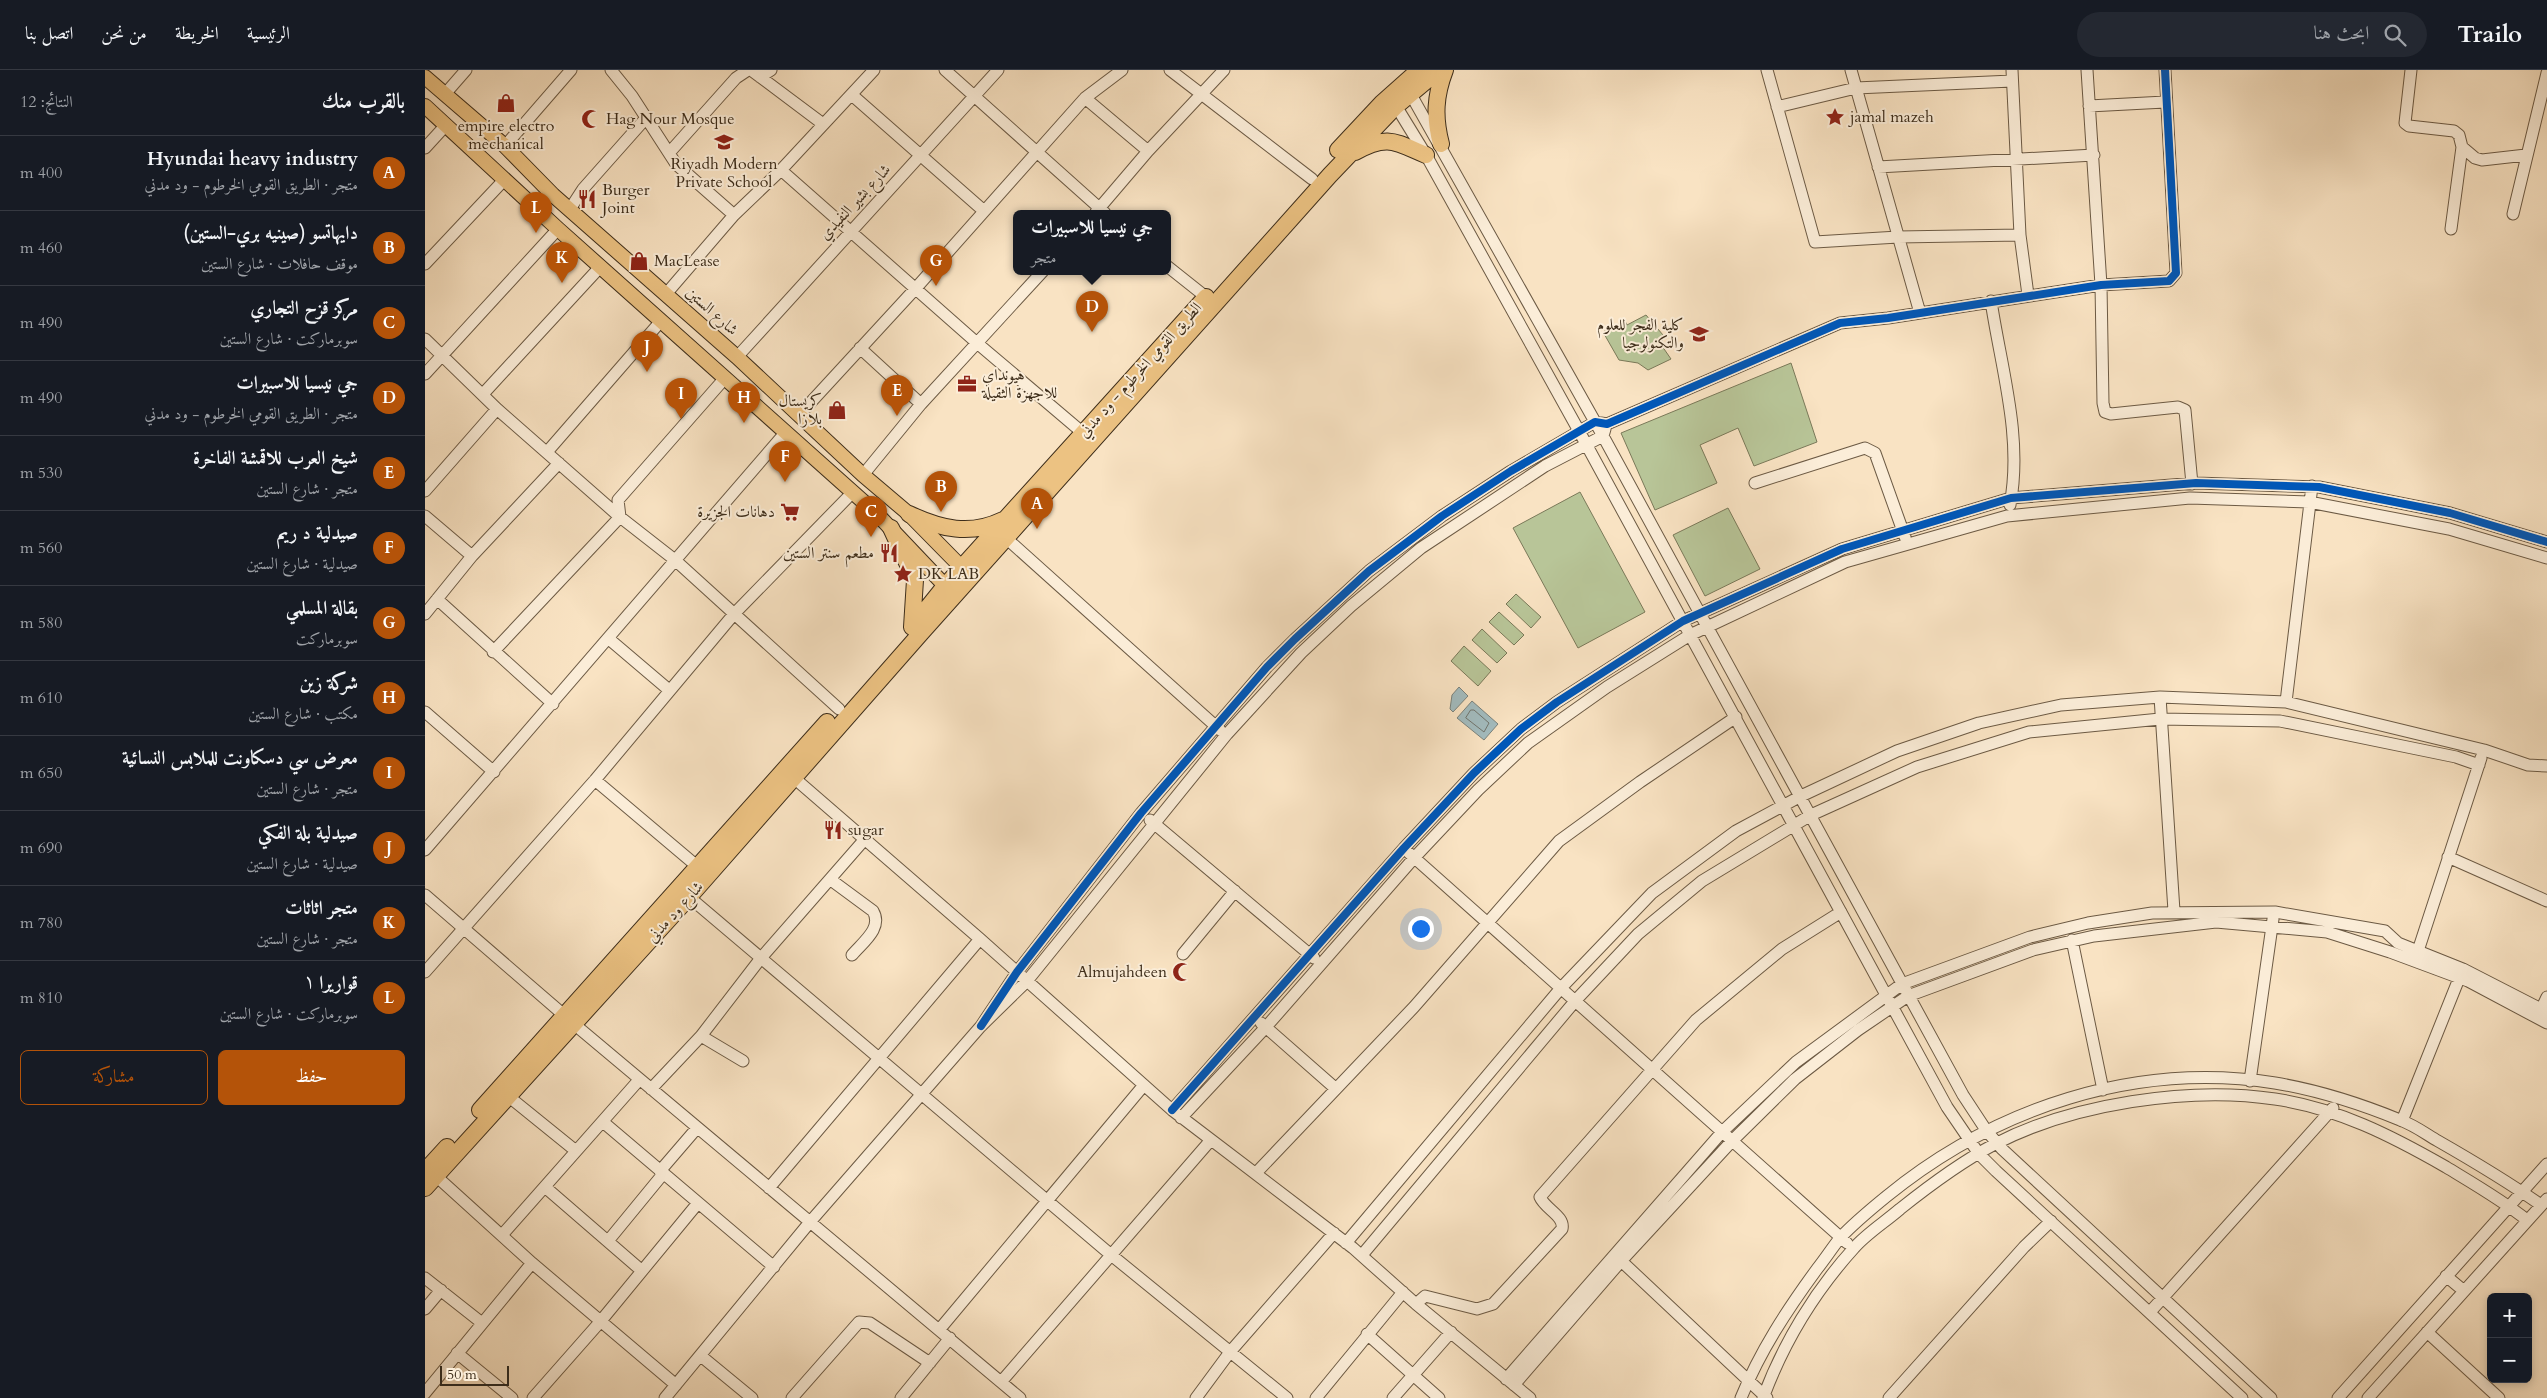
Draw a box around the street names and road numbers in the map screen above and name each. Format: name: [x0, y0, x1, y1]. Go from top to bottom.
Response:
street label: شارع بشير النفيدي: [814, 159, 897, 246]
street label: شارع الستين: [680, 282, 743, 342]
street label: الطريق القومي الخرطوم - ود مدني: [1073, 297, 1209, 445]
street label: شارع ود مدني: [642, 877, 710, 949]

